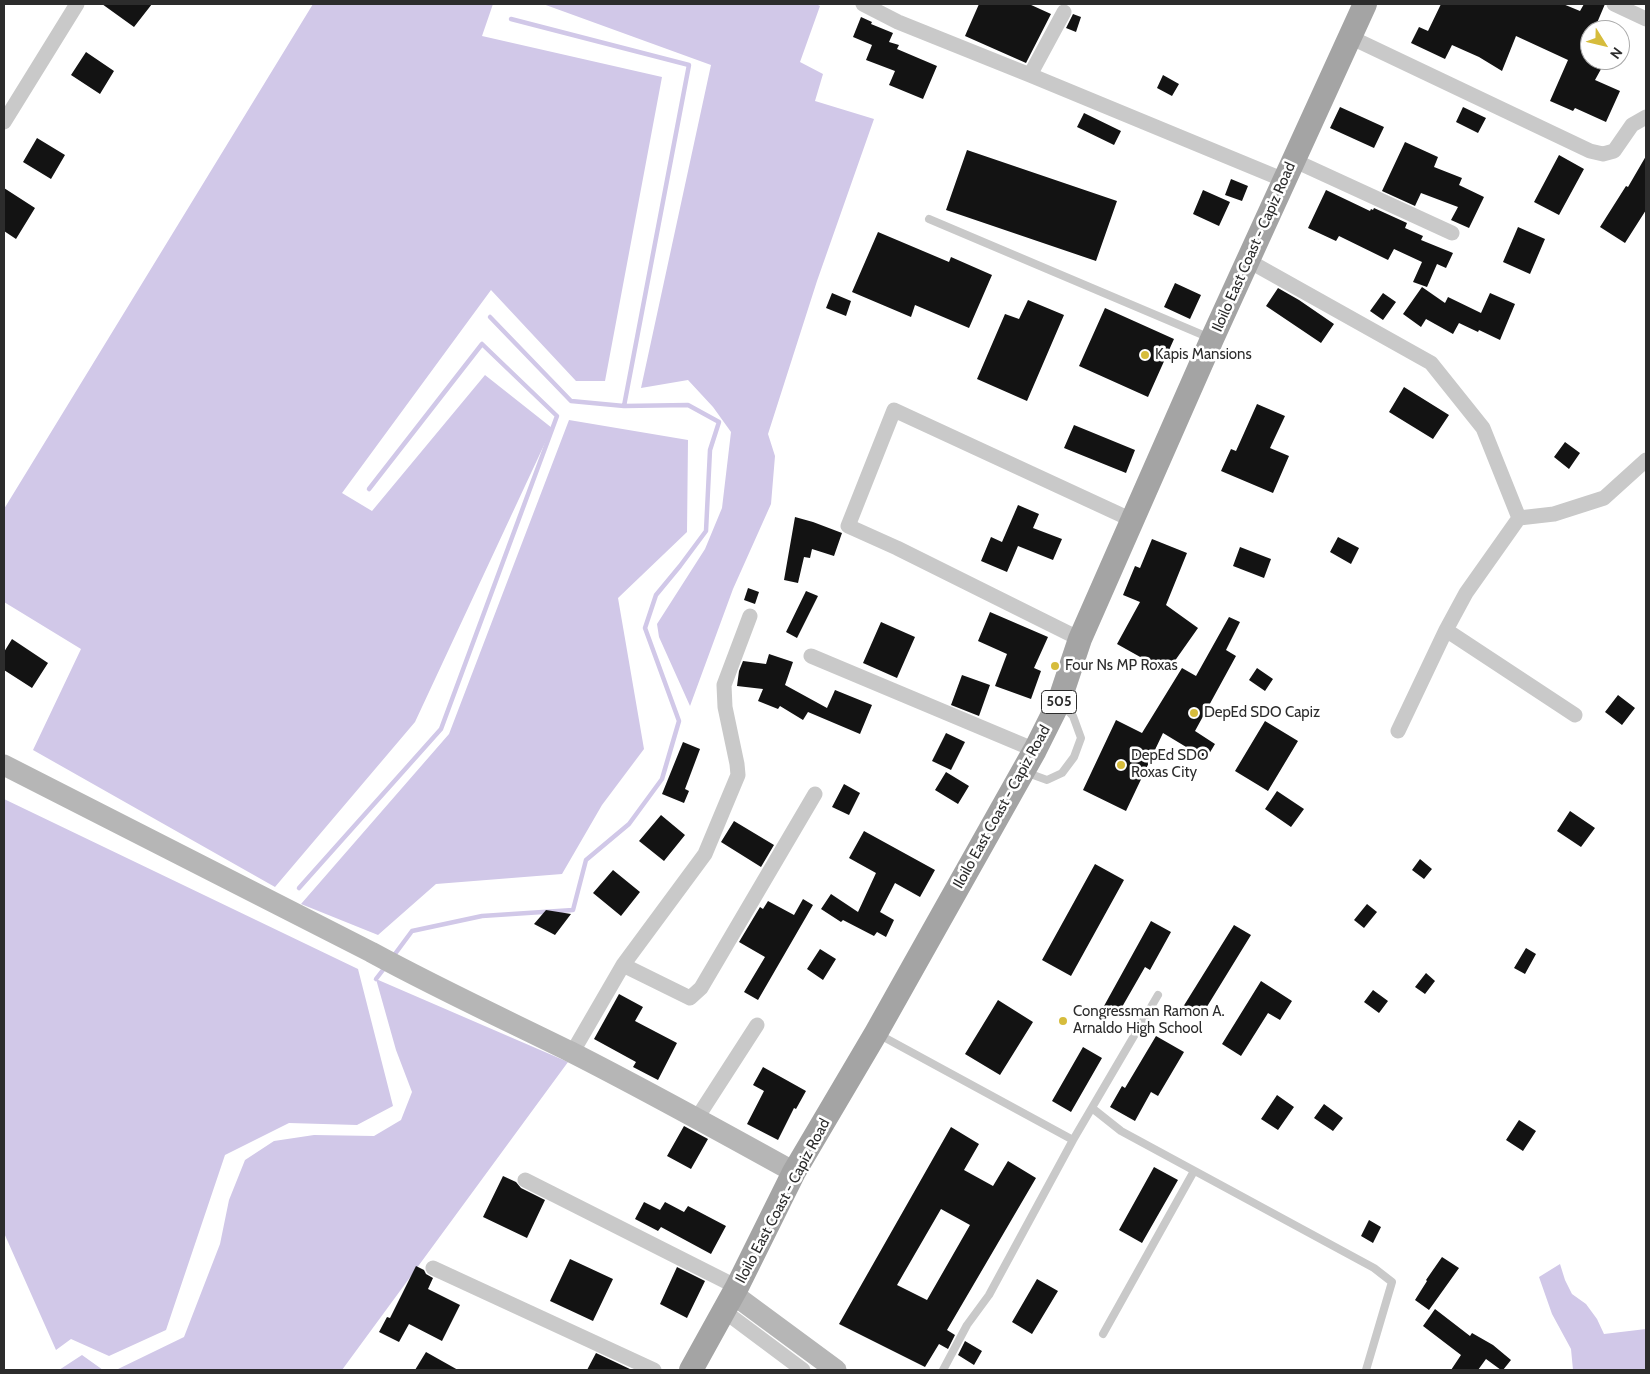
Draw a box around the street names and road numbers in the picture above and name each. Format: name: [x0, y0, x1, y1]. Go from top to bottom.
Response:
street label: Iloilo East Coast - Capiz Road: [1208, 159, 1300, 335]
road number: 505: [1042, 690, 1076, 714]
street label: Iloilo East Coast - Capiz Road: [950, 722, 1054, 892]
street label: Iloilo East Coast - Capiz Road: [732, 1116, 834, 1286]

